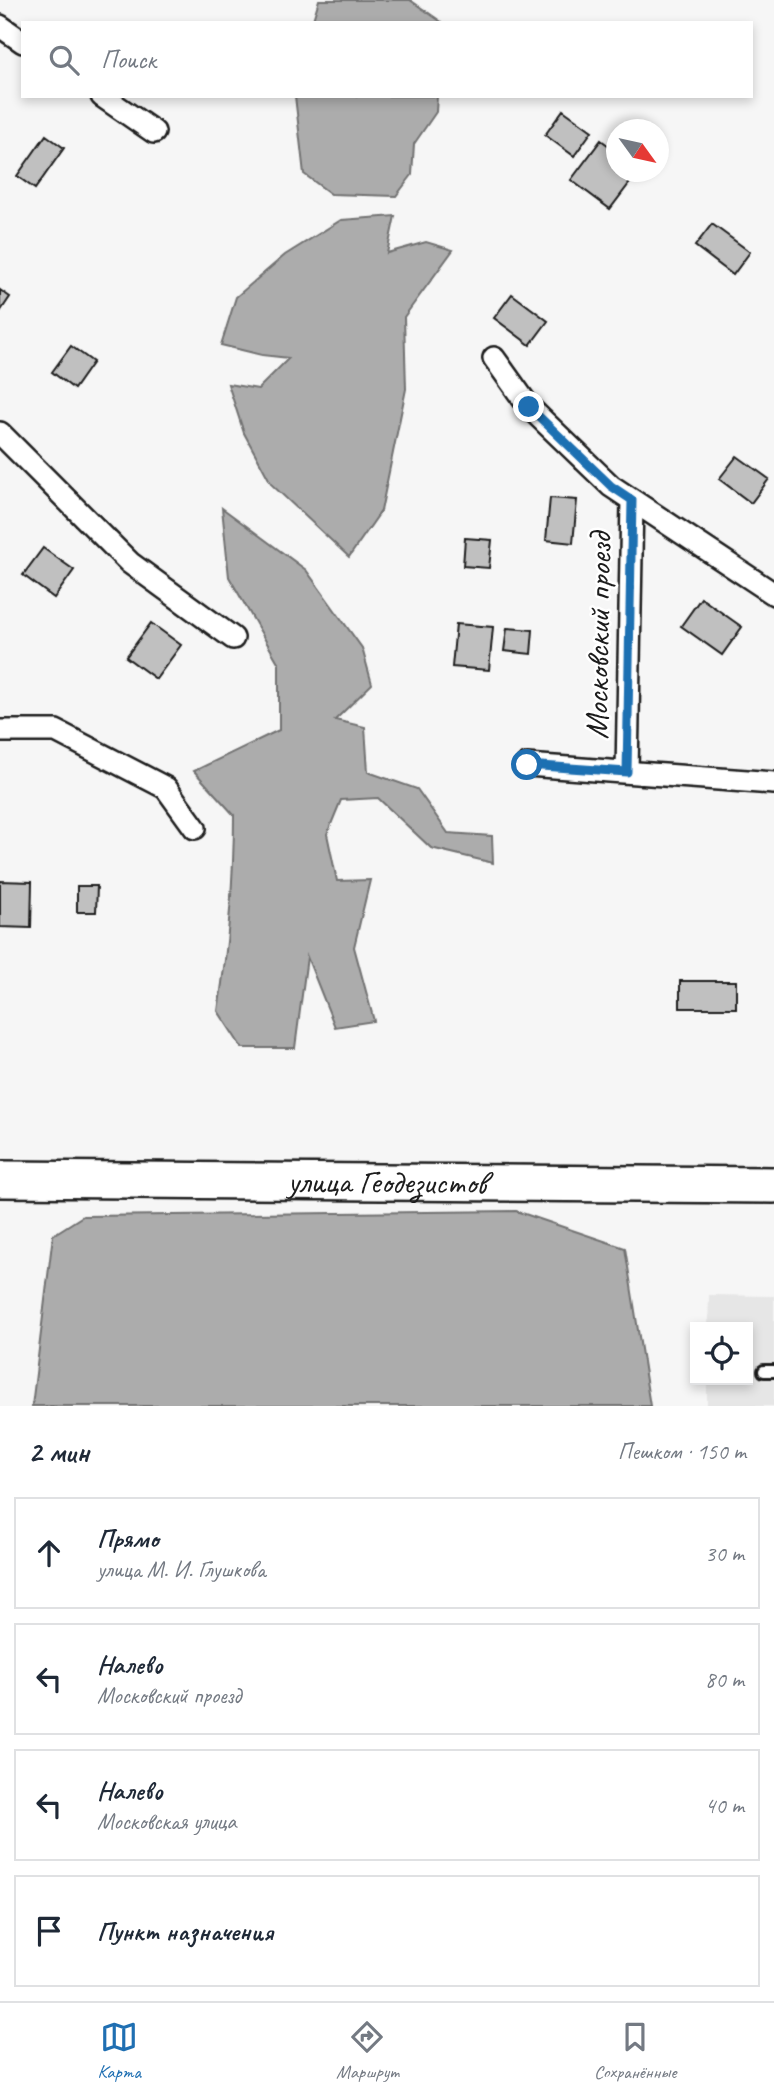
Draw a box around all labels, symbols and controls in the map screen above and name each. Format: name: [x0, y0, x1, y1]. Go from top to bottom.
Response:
search box: [21, 21, 753, 98]
icon: search: [45, 41, 83, 79]
text: Поиск: [101, 43, 156, 76]
north arrow: [606, 119, 669, 182]
route end: [513, 391, 544, 422]
street label: Московский проезд: [575, 529, 621, 740]
route start: [511, 749, 542, 780]
street label: улица Геодезистов: [285, 1160, 495, 1204]
map controls: [690, 1322, 753, 1385]
button: locate: [690, 1322, 753, 1385]
text: 2 мин: [28, 1433, 89, 1471]
text: Пешком · 150 m: [618, 1437, 746, 1466]
text: Прямо: [97, 1522, 159, 1555]
icon: ahead: [30, 1534, 68, 1572]
text: 30 m: [705, 1539, 744, 1568]
text: улица М. И. Глушкова: [97, 1555, 265, 1584]
text: Налево: [97, 1648, 163, 1681]
icon: left: [30, 1660, 68, 1698]
text: 80 m: [705, 1665, 744, 1694]
text: Московский проезд: [97, 1681, 241, 1710]
text: Налево: [97, 1774, 163, 1807]
icon: left: [30, 1786, 68, 1824]
text: 40 m: [705, 1791, 744, 1820]
text: Московская улица: [97, 1807, 236, 1836]
icon: arrive: [30, 1912, 68, 1950]
text: Пункт назначения: [97, 1915, 273, 1948]
tab: Карта: [98, 2018, 141, 2084]
tab: Маршрут: [336, 2018, 399, 2084]
tab: Сохранённые: [594, 2018, 676, 2084]

